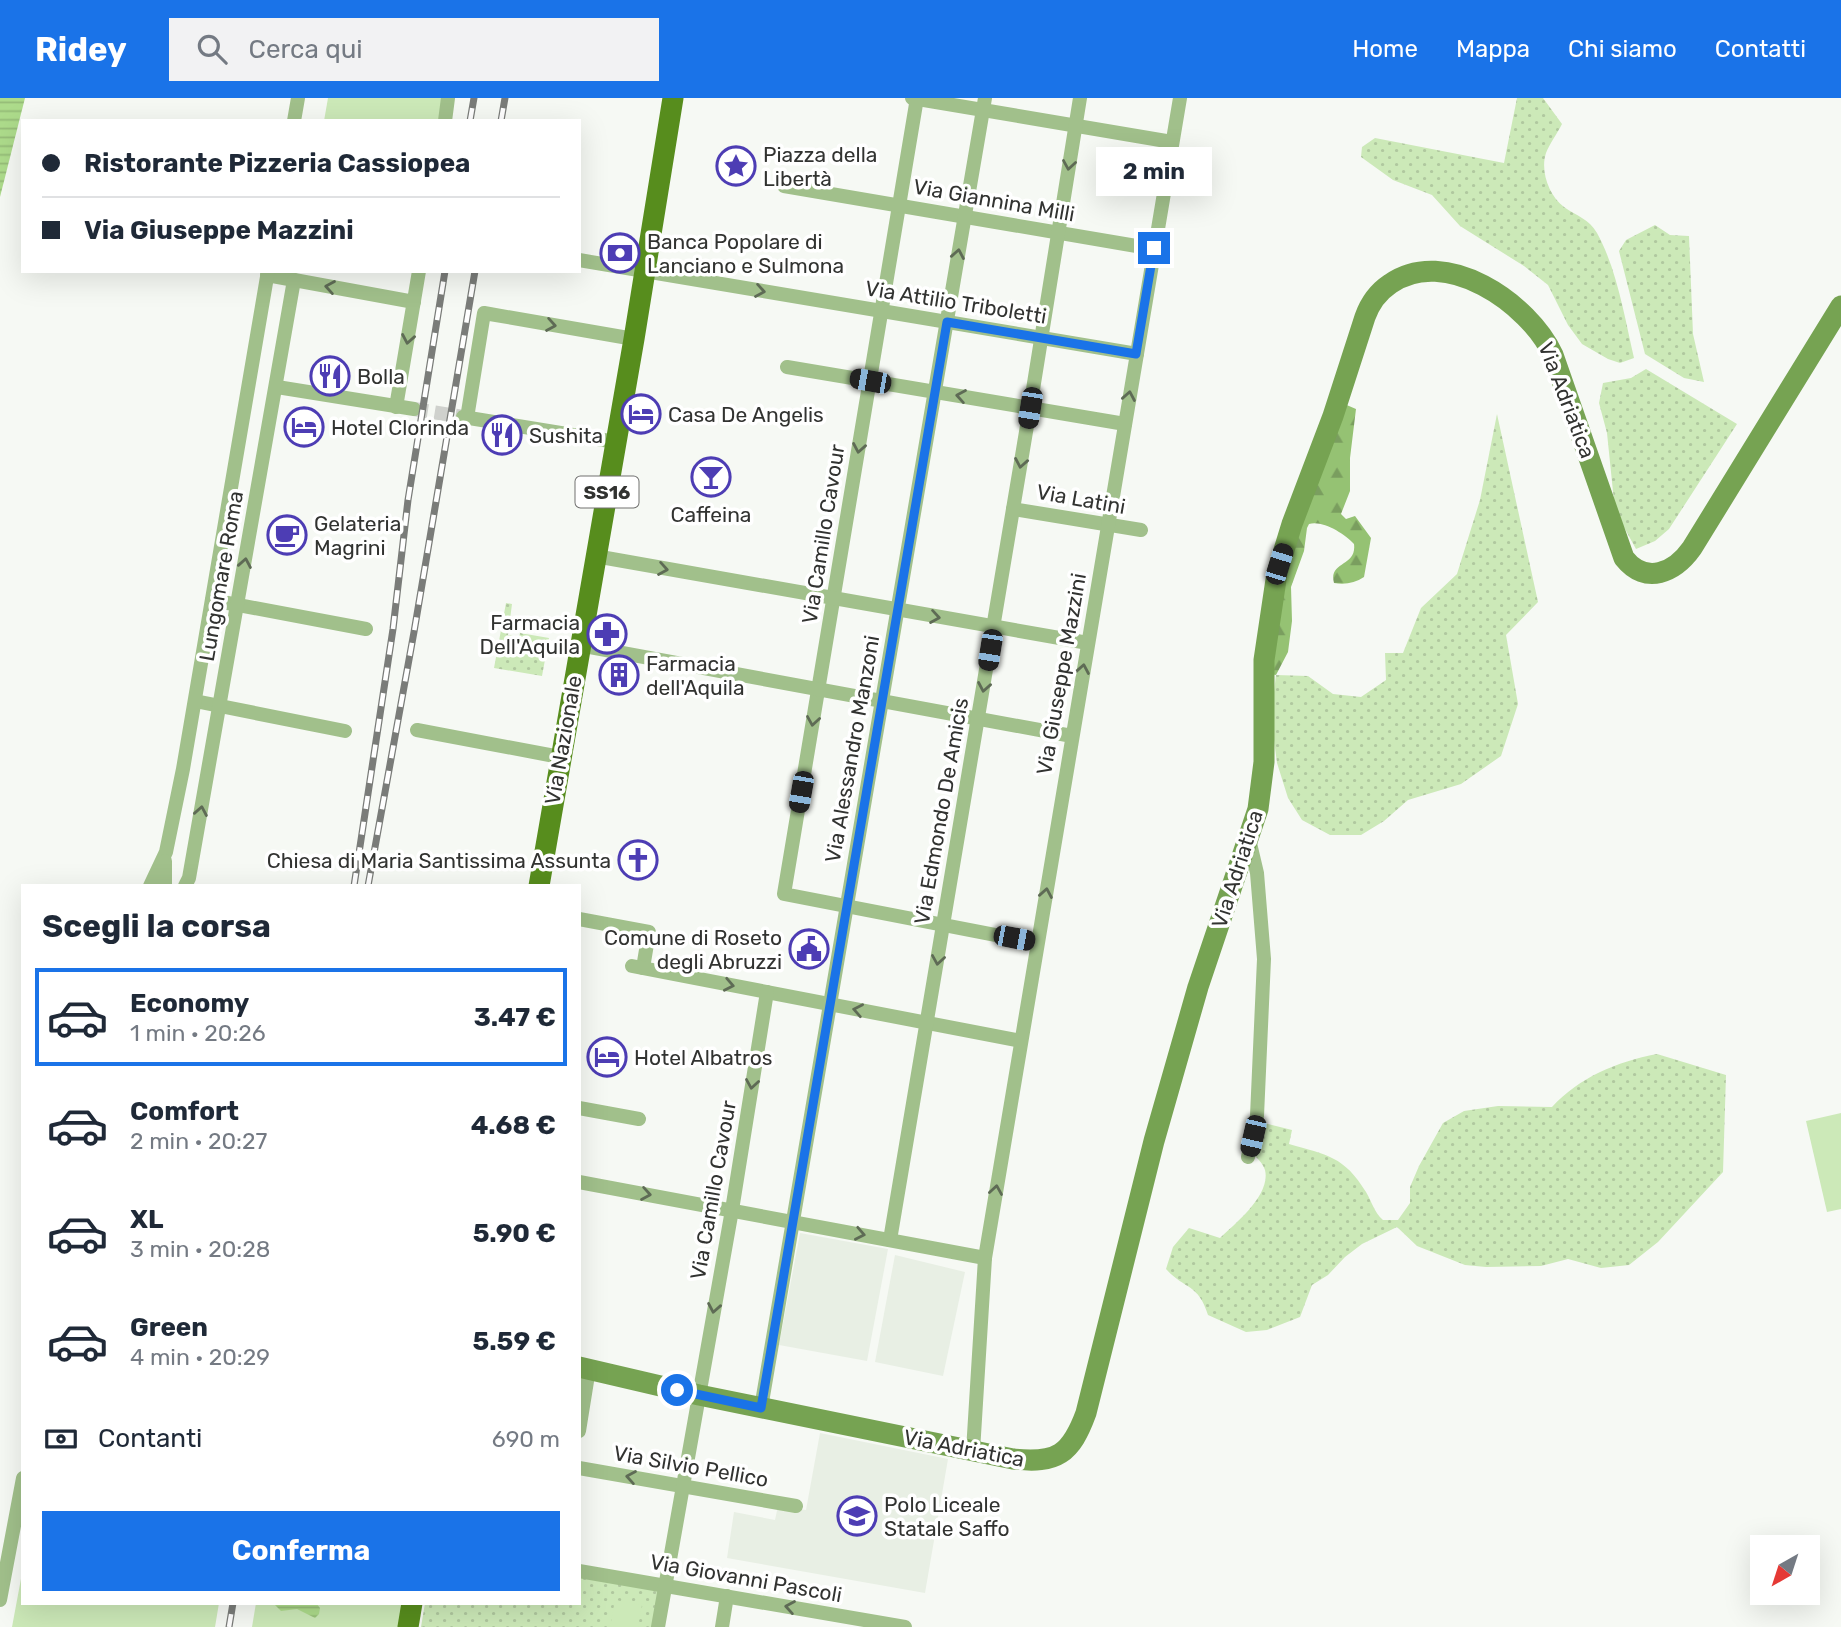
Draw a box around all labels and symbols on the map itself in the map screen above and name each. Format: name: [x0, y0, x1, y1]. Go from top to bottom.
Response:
place label: Piazza della Libertà: [763, 142, 877, 191]
place icon: Piazza della Libertà: [715, 145, 757, 187]
callout: 2 min: [1096, 146, 1212, 195]
one-way arrow: [1062, 159, 1077, 171]
street label: Via Giannina Milli: [911, 173, 1077, 227]
place label: Banca Popolare di Lanciano e Sulmona: [647, 229, 844, 278]
bank icon: Banca Popolare di Lanciano e Sulmona: [599, 232, 641, 274]
route end: [1138, 232, 1170, 264]
one-way arrow: [950, 248, 965, 260]
street label: Via Attilio Triboletti: [864, 275, 1048, 329]
one-way arrow: [324, 280, 336, 295]
one-way arrow: [754, 283, 766, 298]
one-way arrow: [545, 317, 557, 332]
one-way arrow: [401, 333, 416, 344]
street label: Via Adriatica: [1533, 338, 1601, 462]
restaurant icon: Bolla: [309, 355, 351, 397]
place label: Bolla: [357, 364, 405, 389]
car: [848, 367, 893, 395]
car: [1017, 386, 1044, 430]
one-way arrow: [955, 389, 967, 404]
one-way arrow: [1121, 391, 1136, 402]
hotel icon: Casa De Angelis: [620, 393, 662, 435]
place label: Casa De Angelis: [668, 402, 824, 427]
hotel icon: Hotel Clorinda: [283, 406, 325, 448]
restaurant icon: Sushita: [481, 414, 523, 456]
place label: Hotel Clorinda: [331, 415, 469, 440]
place label: Sushita: [529, 423, 603, 448]
street label: Via Camillo Cavour: [796, 442, 850, 626]
one-way arrow: [852, 442, 867, 454]
bar icon: Caffeina: [690, 456, 732, 498]
one-way arrow: [1014, 457, 1029, 468]
road number: SS16: [576, 476, 638, 508]
street label: Via Latini: [1035, 479, 1127, 519]
street label: Lungomare Roma: [194, 489, 248, 663]
place label: Caffeina: [671, 502, 751, 527]
place label: Gelateria Magrini: [314, 511, 401, 560]
cafe icon: Gelateria Magrini: [266, 514, 308, 556]
car: [1263, 541, 1296, 587]
one-way arrow: [237, 557, 252, 569]
one-way arrow: [657, 560, 669, 575]
street label: Via Giuseppe Mazzini: [1031, 571, 1091, 777]
one-way arrow: [929, 609, 941, 624]
place label: Farmacia Dell'Aquila: [480, 610, 580, 659]
pharmacy icon: Farmacia Dell'Aquila: [586, 613, 628, 655]
car: [977, 628, 1004, 672]
street label: Via Alessandro Manzoni: [820, 633, 884, 865]
place label: Farmacia dell'Aquila: [646, 651, 745, 700]
building icon: Farmacia dell'Aquila: [598, 654, 640, 696]
one-way arrow: [1075, 663, 1090, 675]
street label: Via Nazionale: [539, 673, 587, 807]
one-way arrow: [977, 681, 992, 693]
street label: Via Edmondo De Amicis: [909, 696, 973, 926]
one-way arrow: [806, 715, 821, 727]
car: [788, 769, 815, 815]
one-way arrow: [193, 805, 208, 817]
street label: Via Adriatica: [1206, 807, 1268, 931]
church icon: Chiesa di Maria Santissima Assunta: [617, 839, 659, 881]
place label: Chiesa di Maria Santissima Assunta: [267, 848, 611, 873]
one-way arrow: [1038, 888, 1053, 899]
car: [992, 924, 1037, 952]
place label: Comune di Roseto degli Abruzzi: [604, 925, 782, 974]
public building icon: Comune di Roseto degli Abruzzi: [788, 928, 830, 970]
one-way arrow: [931, 954, 946, 965]
one-way arrow: [723, 976, 735, 991]
one-way arrow: [852, 1003, 864, 1018]
hotel icon: Hotel Albatros: [586, 1036, 628, 1078]
place label: Hotel Albatros: [634, 1045, 773, 1070]
one-way arrow: [745, 1078, 760, 1090]
street label: Via Camillo Cavour: [685, 1098, 741, 1282]
car: [1239, 1113, 1268, 1159]
one-way arrow: [988, 1184, 1003, 1196]
one-way arrow: [640, 1186, 652, 1201]
one-way arrow: [854, 1226, 866, 1241]
one-way arrow: [708, 1302, 723, 1314]
route start: [661, 1374, 693, 1406]
street label: Via Adriatica: [902, 1424, 1026, 1472]
street label: Via Silvio Pellico: [612, 1440, 770, 1492]
one-way arrow: [625, 1470, 637, 1485]
place label: Polo Liceale Statale Saffo: [884, 1492, 1010, 1541]
school or university icon: Polo Liceale Statale Saffo: [836, 1495, 878, 1537]
north arrow: [1750, 1535, 1820, 1605]
street label: Via Giovanni Pascoli: [648, 1549, 844, 1607]
one-way arrow: [784, 1600, 796, 1615]

